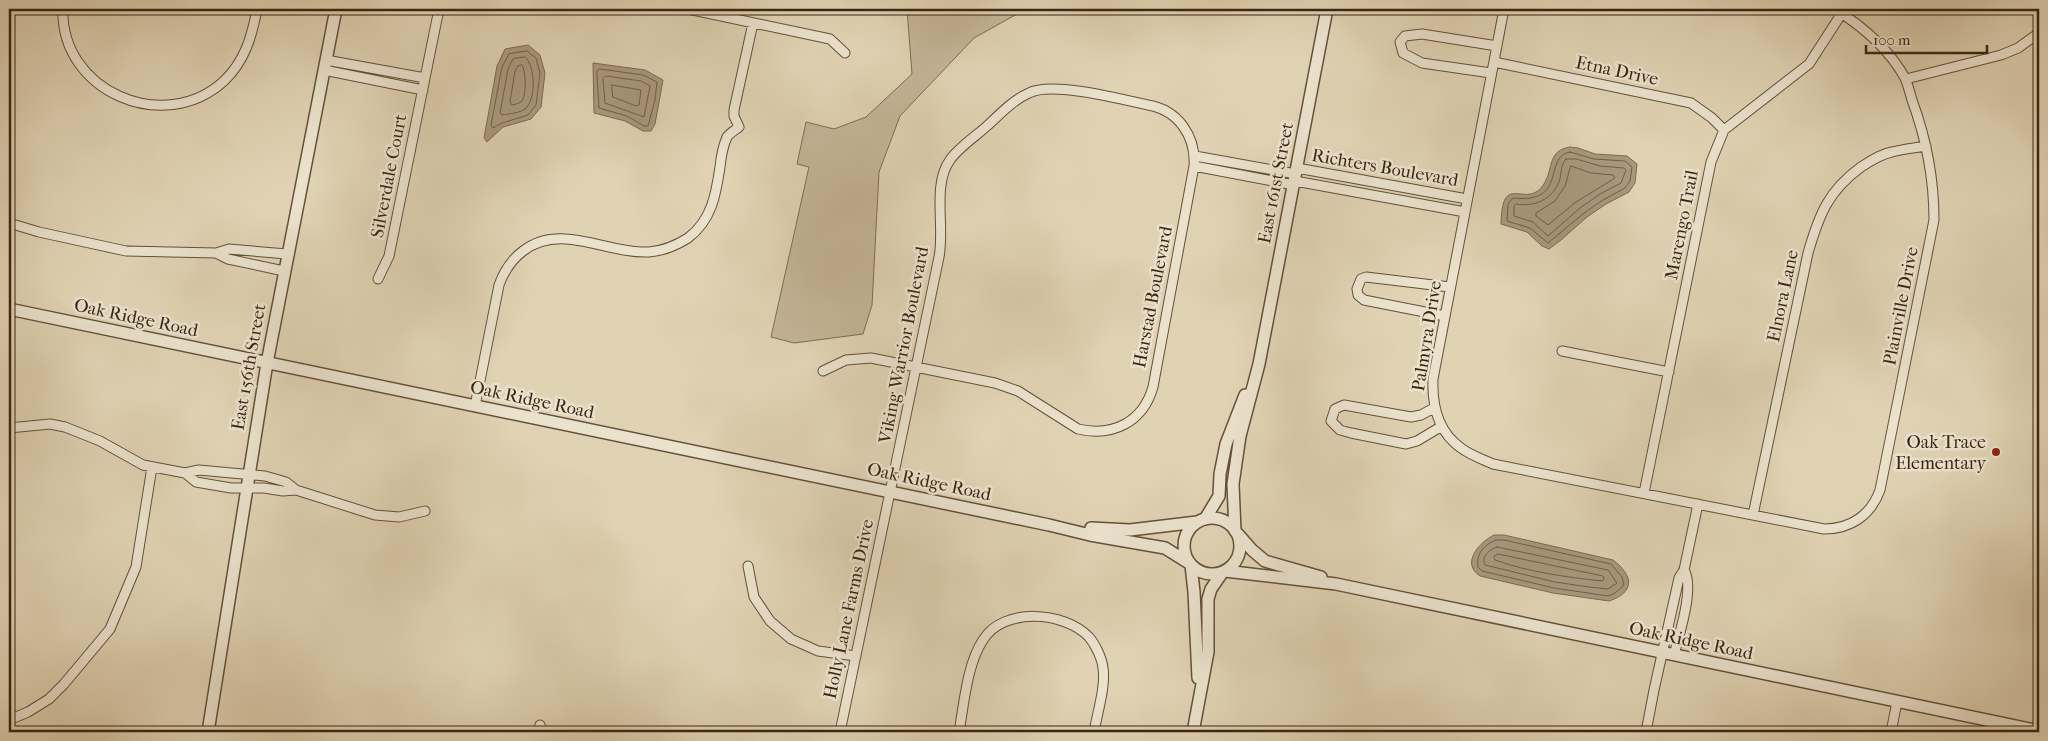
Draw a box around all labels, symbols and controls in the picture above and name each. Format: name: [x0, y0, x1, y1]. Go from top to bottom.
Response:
scale bar: [1866, 22, 1987, 54]
text: 100 m: [1873, 31, 1911, 49]
street label: Etna Drive: [1574, 52, 1660, 90]
street label: Silverdale Court: [367, 112, 411, 240]
street label: East 161st Street: [1254, 120, 1298, 245]
street label: Richters Boulevard: [1310, 145, 1460, 191]
street label: Marengo Trail: [1661, 168, 1703, 282]
street label: Harstad Boulevard: [1129, 224, 1177, 370]
street label: Viking Warrior Boulevard: [874, 245, 933, 446]
street label: Plainville Drive: [1879, 245, 1923, 367]
street label: Elnora Lane: [1763, 248, 1803, 344]
street label: Palmyra Drive: [1408, 279, 1446, 393]
street label: Oak Ridge Road: [72, 295, 200, 341]
street label: East 156th Street: [228, 302, 271, 432]
street label: Oak Ridge Road: [468, 377, 596, 423]
place label: Oak Trace Elementary: [1895, 432, 1987, 474]
marker: Oak Trace Elementary: [1990, 446, 2002, 458]
street label: Oak Ridge Road: [865, 459, 993, 505]
street label: Holly Lane Farms Drive: [820, 517, 878, 701]
street label: Oak Ridge Road: [1627, 618, 1755, 664]

